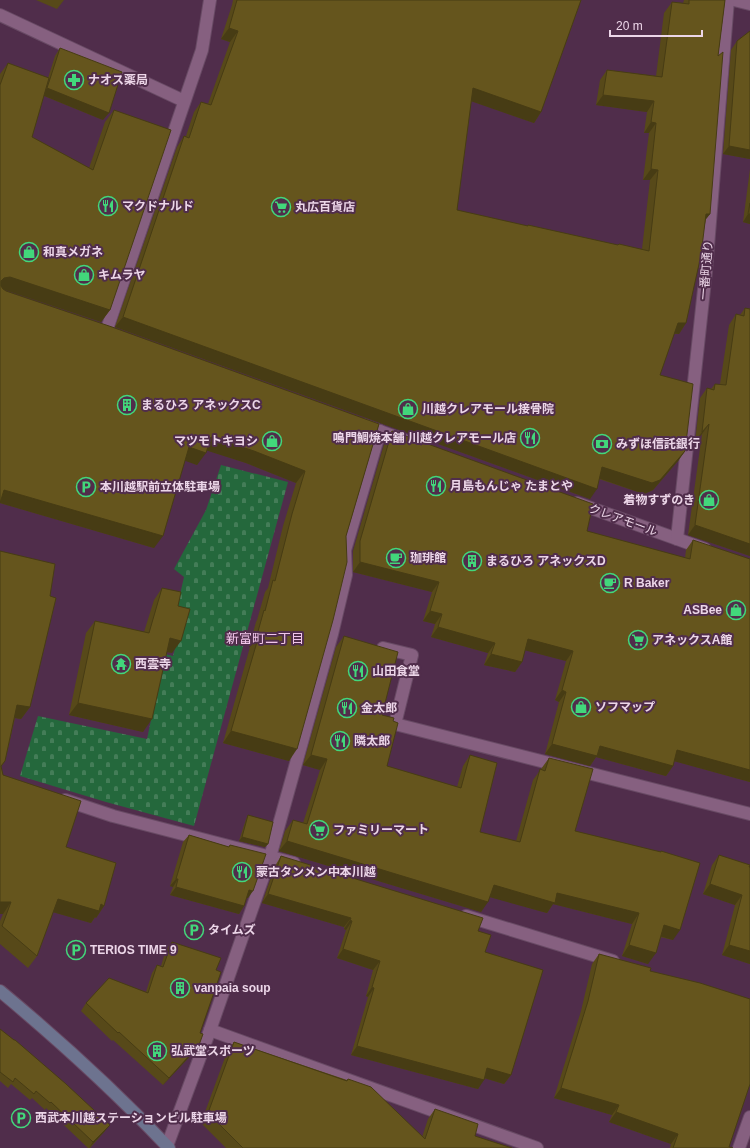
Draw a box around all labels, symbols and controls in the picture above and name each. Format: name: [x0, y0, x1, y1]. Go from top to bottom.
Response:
scale bar: [610, 12, 702, 38]
text: 20 m: [616, 19, 643, 33]
pharmacy icon: ナオス薬局: [63, 69, 85, 91]
place label: ナオス薬局: [88, 73, 148, 87]
restaurant icon: マクドナルド: [97, 195, 119, 217]
supermarket icon: 丸広百貨店: [270, 196, 292, 218]
place label: マクドナルド: [122, 199, 194, 213]
place label: 丸広百貨店: [295, 200, 355, 214]
street label: 一番町通り: [696, 239, 716, 301]
shop icon: 和真メガネ: [18, 241, 40, 263]
place label: 和真メガネ: [43, 245, 103, 259]
shop icon: キムラヤ: [73, 264, 95, 286]
place label: キムラヤ: [98, 268, 145, 282]
building icon: まるひろ アネックスC: [116, 394, 138, 416]
place label: まるひろ アネックスC: [141, 398, 261, 412]
shop icon: 川越クレアモール接骨院: [397, 398, 419, 420]
place label: 川越クレアモール接骨院: [422, 402, 554, 416]
restaurant icon: 鳴門鯛焼本舗 川越クレアモール店: [519, 427, 541, 449]
shop icon: マツモトキヨシ: [261, 430, 283, 452]
place label: 鳴門鯛焼本舗 川越クレアモール店: [333, 431, 516, 445]
bank icon: みずほ信託銀行: [591, 433, 613, 455]
place label: マツモトキヨシ: [174, 434, 258, 448]
place label: みずほ信託銀行: [616, 437, 700, 451]
restaurant icon: 月島もんじゃ たまとや: [425, 475, 447, 497]
parking icon: 本川越駅前立体駐車場: [75, 476, 97, 498]
place label: 月島もんじゃ たまとや: [450, 479, 573, 493]
place label: 本川越駅前立体駐車場: [100, 480, 220, 494]
shop icon: 着物すずのき: [698, 489, 720, 511]
place label: 着物すずのき: [623, 493, 695, 507]
street label: クレアモール: [587, 501, 659, 539]
cafe icon: 珈琲館: [385, 547, 407, 569]
building icon: まるひろ アネックスD: [461, 550, 483, 572]
place label: 珈琲館: [410, 551, 446, 565]
place label: まるひろ アネックスD: [486, 554, 606, 568]
cafe icon: R Baker: [599, 572, 621, 594]
place label: R Baker: [624, 576, 670, 590]
shop icon: ASBee: [725, 599, 747, 621]
place label: ASBee: [683, 603, 722, 617]
supermarket icon: アネックスA館: [627, 629, 649, 651]
district label: 新富町二丁目: [226, 631, 304, 646]
place label: アネックスA館: [652, 633, 732, 647]
temple icon: 西雲寺: [110, 653, 132, 675]
place label: 西雲寺: [135, 657, 171, 671]
restaurant icon: 山田食堂: [347, 660, 369, 682]
place label: 山田食堂: [372, 664, 420, 678]
shop icon: ソフマップ: [570, 696, 592, 718]
restaurant icon: 金太郎: [336, 697, 358, 719]
place label: ソフマップ: [595, 700, 655, 714]
place label: 金太郎: [361, 701, 397, 715]
restaurant icon: 隣太郎: [329, 730, 351, 752]
place label: 隣太郎: [354, 734, 390, 748]
supermarket icon: ファミリーマート: [308, 819, 330, 841]
place label: ファミリーマート: [333, 823, 429, 837]
restaurant icon: 蒙古タンメン中本川越: [231, 861, 253, 883]
place label: 蒙古タンメン中本川越: [256, 865, 376, 879]
parking icon: タイムズ: [183, 919, 205, 941]
place label: タイムズ: [208, 923, 256, 937]
parking icon: TERIOS TIME 9: [65, 939, 87, 961]
place label: TERIOS TIME 9: [90, 943, 177, 957]
building icon: vanpaia soup: [169, 977, 191, 999]
place label: vanpaia soup: [194, 981, 271, 995]
building icon: 弘武堂スポーツ: [146, 1040, 168, 1062]
place label: 弘武堂スポーツ: [171, 1044, 255, 1058]
parking icon: 西武本川越ステーションビル駐車場: [10, 1107, 32, 1129]
place label: 西武本川越ステーションビル駐車場: [35, 1111, 227, 1125]

